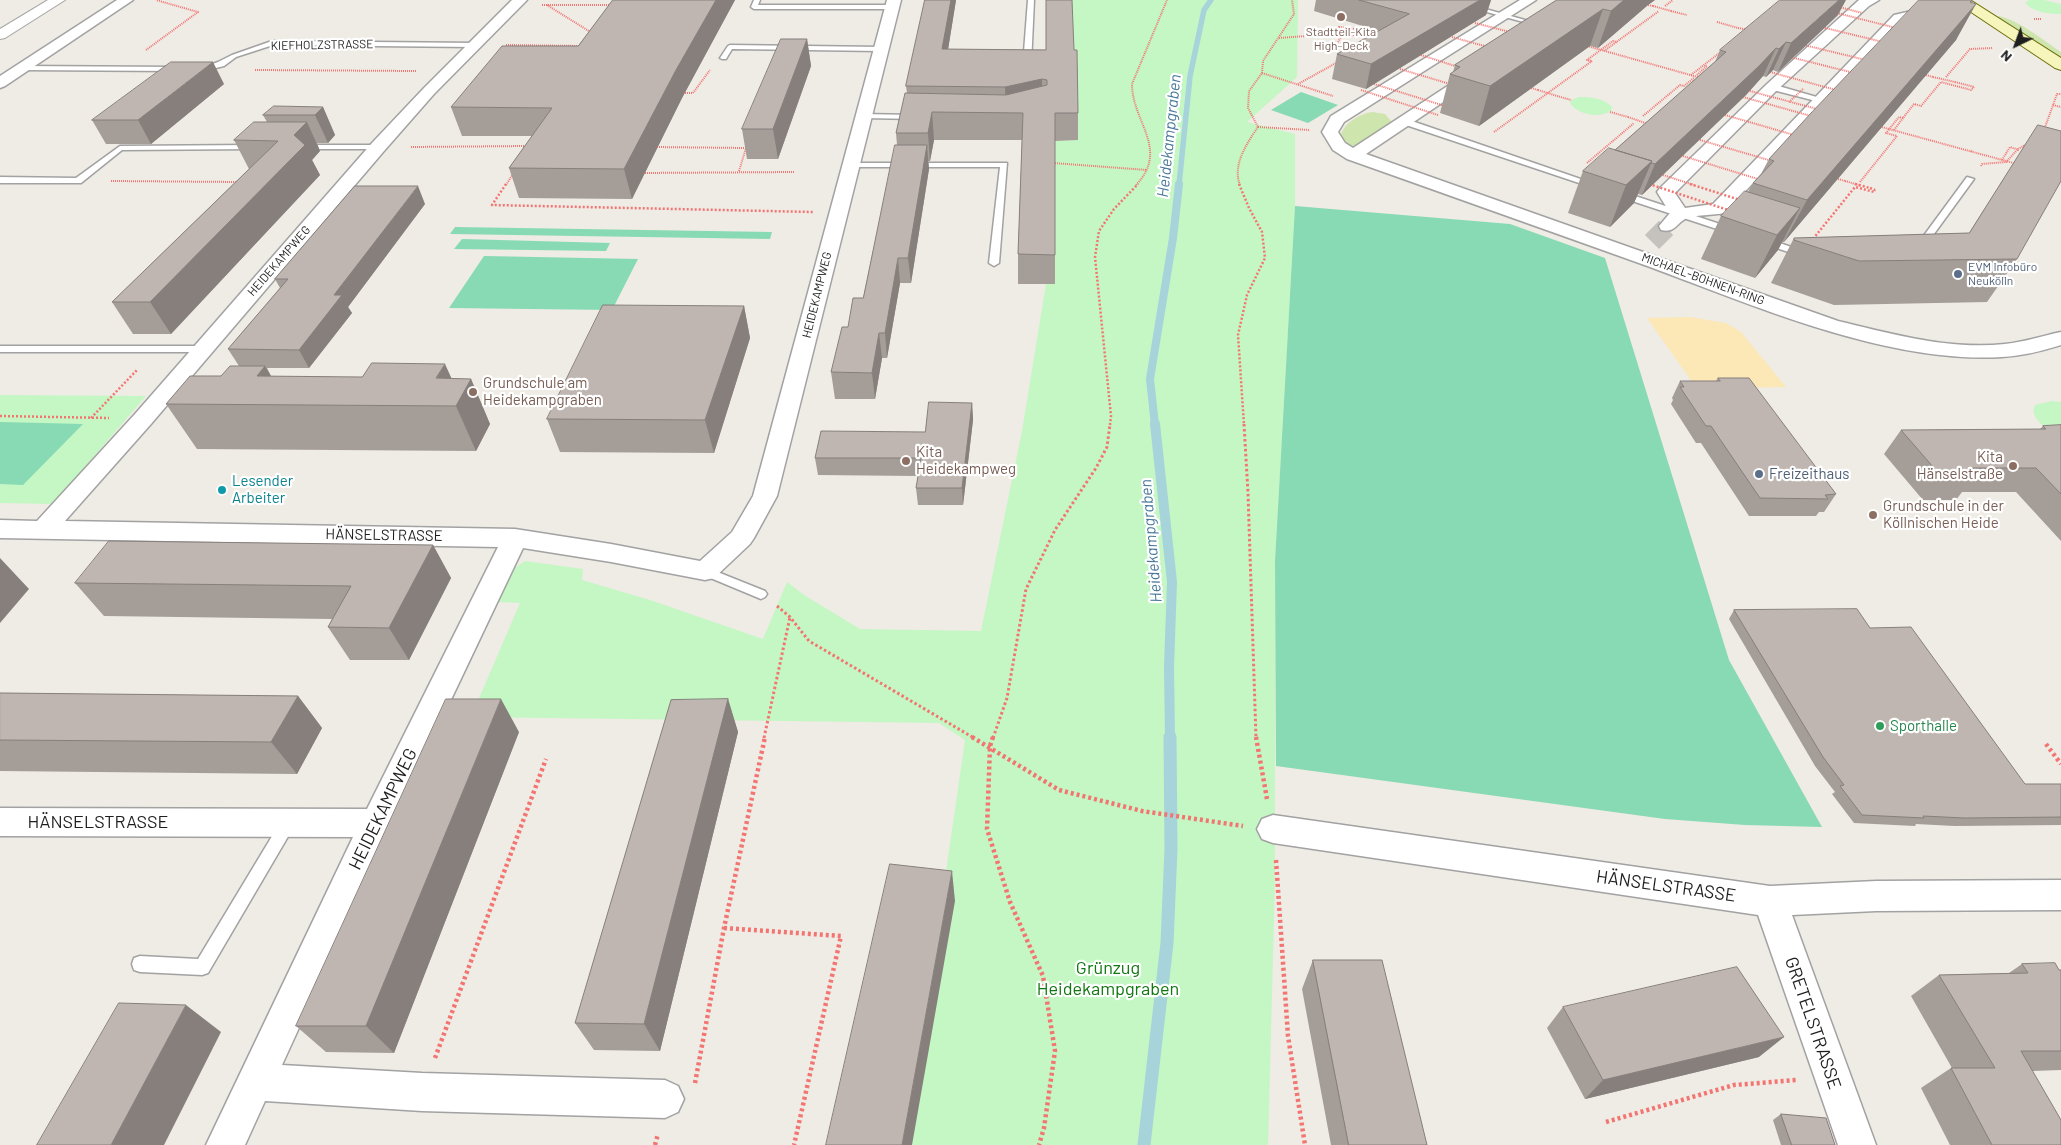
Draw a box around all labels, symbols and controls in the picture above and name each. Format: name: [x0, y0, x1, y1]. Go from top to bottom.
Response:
marker: Stadtteil-Kita High-Deck: [1335, 11, 1347, 23]
north arrow: [1991, 20, 2041, 70]
place label: Stadtteil-Kita High-Deck: [1306, 25, 1376, 53]
street label: KIEFHOLZSTRASSE: [271, 37, 373, 53]
text: N: [1996, 47, 2015, 66]
water label: Heidekampgraben: [1153, 73, 1185, 199]
street label: HEIDEKAMPWEG: [245, 223, 313, 299]
street label: HEIDEKAMPWEG: [799, 250, 835, 340]
street label: MICHAEL-BOHNEN-RING: [1640, 250, 1766, 308]
place label: EVM Infobüro Neukölln: [1968, 260, 2037, 288]
marker: EVM Infobüro Neukölln: [1952, 268, 1964, 280]
place label: Grundschule am Heidekampgraben: [483, 374, 602, 409]
marker: Grundschule am Heidekampgraben: [467, 386, 479, 398]
place label: Kita Heidekampweg: [916, 443, 1016, 478]
place label: Kita Hänselstraße: [1917, 448, 2003, 483]
marker: Kita Heidekampweg: [900, 455, 912, 467]
marker: Kita Hänselstraße: [2007, 460, 2019, 472]
place label: Freizeithaus: [1769, 465, 1850, 483]
marker: Freizeithaus: [1753, 468, 1765, 480]
place label: Lesender Arbeiter: [232, 472, 293, 507]
water label: Heidekampgraben: [1136, 479, 1166, 603]
marker: Lesender Arbeiter: [216, 484, 228, 496]
place label: Grundschule in der Köllnischen Heide: [1883, 497, 2004, 532]
marker: Grundschule in der Köllnischen Heide: [1867, 509, 1879, 521]
street label: HÄNSELSTRASSE: [325, 525, 443, 545]
place label: Sporthalle: [1890, 717, 1957, 735]
marker: Sporthalle: [1874, 720, 1886, 732]
street label: HEIDEKAMPWEG: [344, 745, 422, 873]
street label: HÄNSELSTRASSE: [28, 811, 168, 833]
street label: HÄNSELSTRASSE: [1595, 866, 1737, 906]
street label: GRETELSTRASSE: [1780, 954, 1846, 1092]
park label: Grünzug Heidekampgraben: [1037, 957, 1179, 1000]

